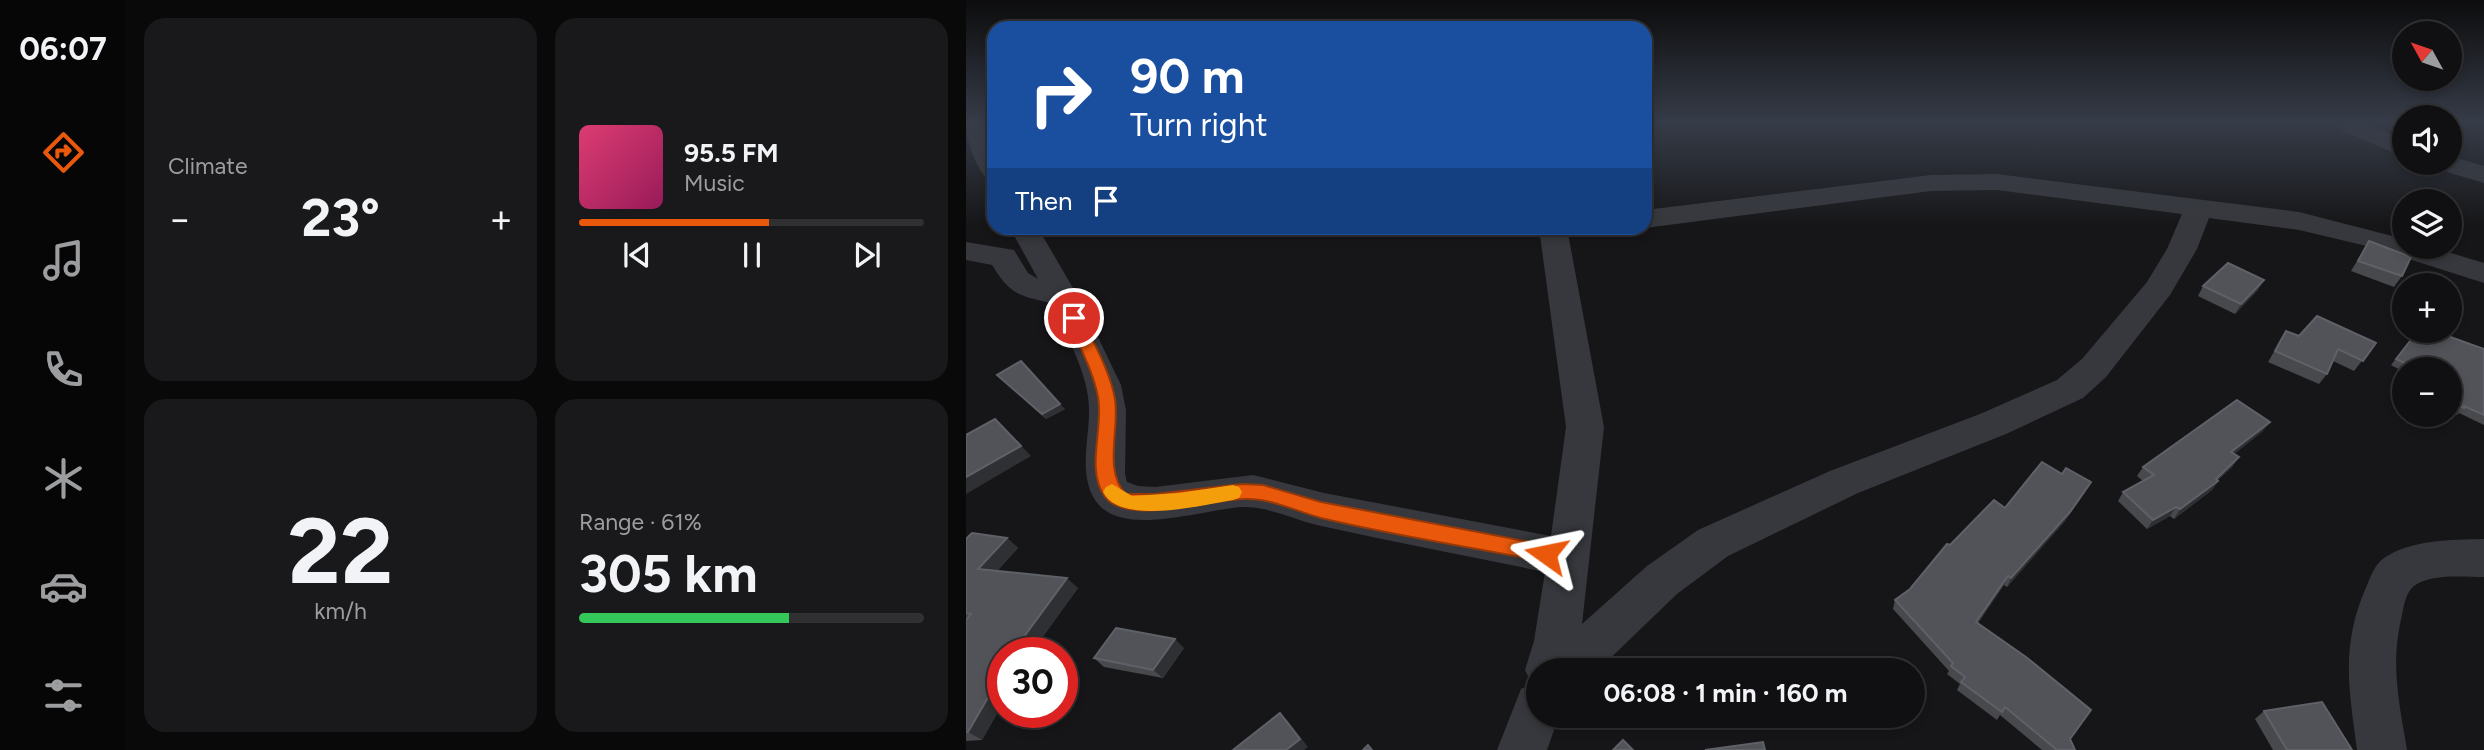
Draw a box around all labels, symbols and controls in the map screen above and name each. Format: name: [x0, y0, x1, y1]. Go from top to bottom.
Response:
north arrow: [2392, 21, 2462, 91]
map controls: [2392, 21, 2462, 427]
text: 06:07: [19, 30, 107, 68]
text: 90 m: [1130, 46, 1245, 105]
icon: right: [1015, 49, 1106, 140]
button: sound: [2392, 105, 2462, 175]
text: Turn right: [1130, 106, 1268, 144]
icon: directions: [39, 128, 88, 177]
text: 95.5 FM: [684, 137, 779, 169]
text: Climate: [168, 152, 247, 180]
text: Music: [684, 169, 745, 197]
icon: arrive: [1087, 182, 1125, 220]
text: Then: [1015, 185, 1073, 217]
text: 23°: [301, 187, 380, 249]
button: layers: [2392, 189, 2462, 259]
text: −: [168, 196, 192, 242]
text: +: [489, 196, 513, 242]
icon: music: [39, 236, 88, 285]
icon: previous: [618, 236, 656, 274]
icon: pause: [733, 236, 771, 274]
icon: next: [848, 236, 886, 274]
button: +: [2392, 273, 2462, 343]
pin: [1044, 288, 1104, 348]
icon: arrive: [1055, 299, 1093, 337]
icon: phone: [39, 345, 88, 394]
button: −: [2392, 357, 2462, 427]
icon: climate: [39, 454, 88, 503]
text: 22: [288, 497, 393, 606]
text: Range · 61%: [579, 508, 702, 536]
position arrow: [1509, 517, 1583, 591]
text: 305 km: [579, 543, 758, 605]
icon: car: [39, 562, 88, 611]
text: km/h: [314, 597, 367, 625]
speed limit sign: 30: [987, 637, 1078, 728]
icon: filters: [39, 671, 88, 720]
text: 06:08 · 1 min · 160 m: [1604, 677, 1847, 709]

